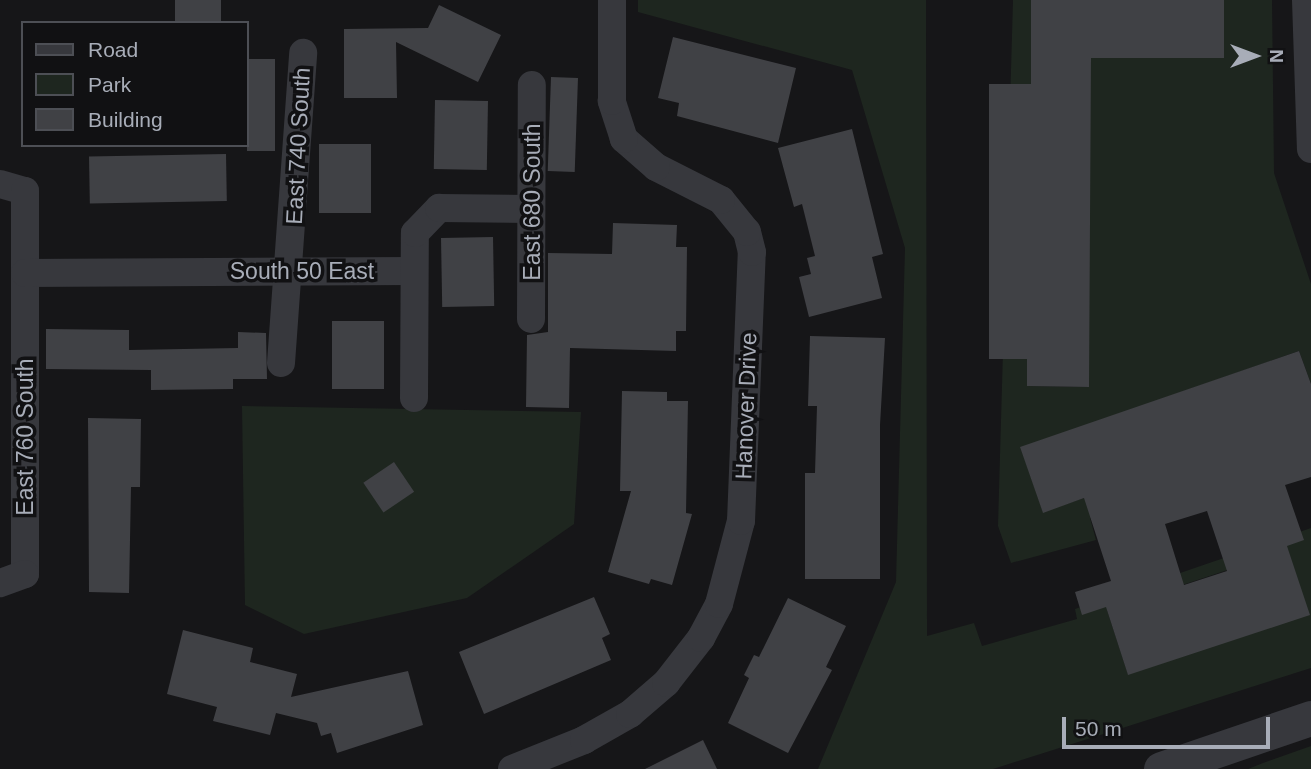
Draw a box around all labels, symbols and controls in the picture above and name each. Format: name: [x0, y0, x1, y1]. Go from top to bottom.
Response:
legend: [21, 21, 248, 147]
north arrow: [1220, 21, 1290, 91]
text: Road: [88, 38, 138, 61]
text: N: [1266, 49, 1287, 63]
street label: East 740 South: [280, 67, 316, 225]
text: Park: [88, 73, 131, 96]
text: Building: [88, 108, 163, 131]
street label: East 680 South: [518, 123, 546, 281]
street label: South 50 East: [230, 257, 374, 285]
street label: Hanover Drive: [730, 332, 762, 480]
street label: East 760 South: [11, 358, 39, 516]
scale bar: [1066, 702, 1274, 746]
text: 50 m: [1075, 717, 1122, 740]

